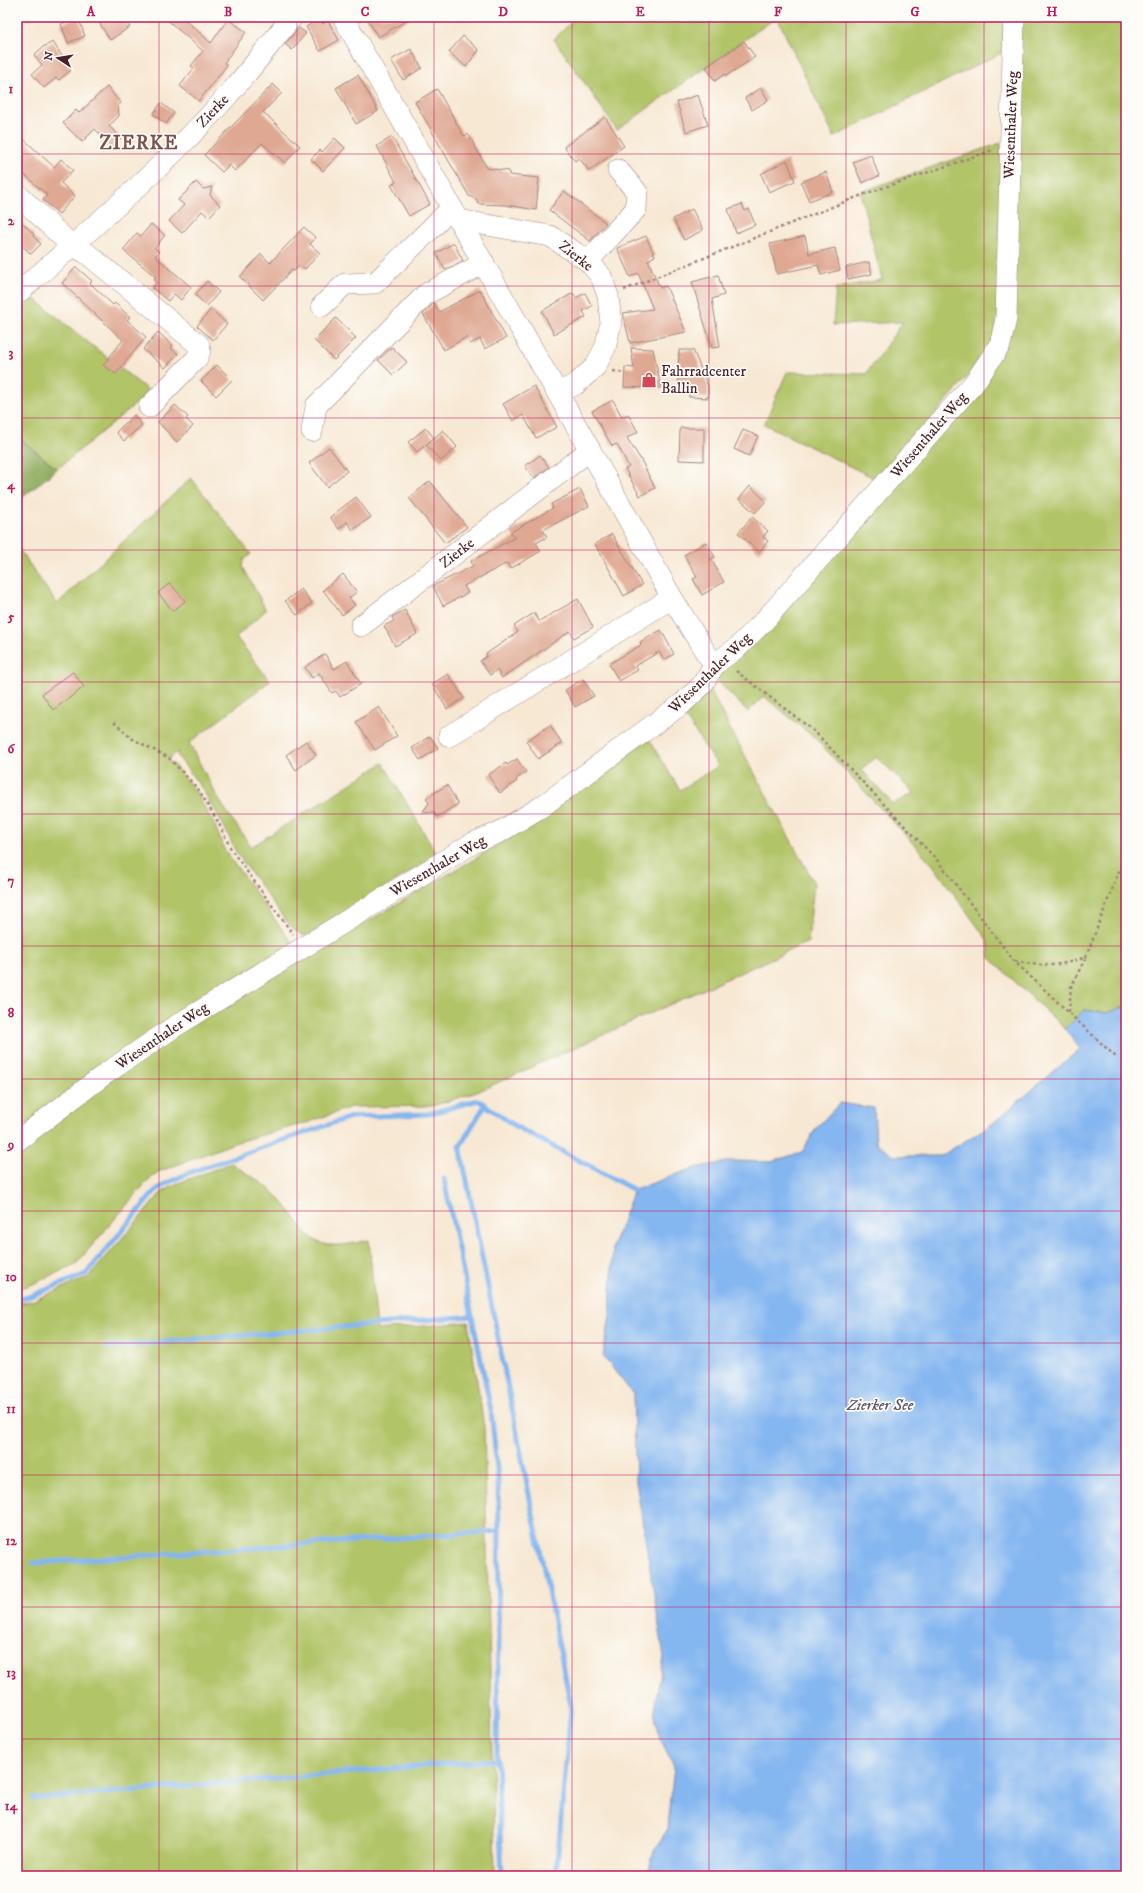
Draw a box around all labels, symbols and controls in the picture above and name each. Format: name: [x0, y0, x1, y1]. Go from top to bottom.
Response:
text: A: [86, 4, 96, 20]
text: B: [224, 4, 232, 20]
text: C: [361, 4, 370, 20]
text: D: [498, 4, 508, 20]
text: E: [635, 4, 645, 20]
text: F: [774, 4, 783, 20]
text: G: [910, 4, 920, 20]
text: H: [1047, 4, 1058, 20]
north arrow: [38, 38, 78, 78]
text: N: [41, 50, 57, 62]
street label: Wiesenthaler Weg: [1000, 70, 1022, 180]
text: 1: [9, 81, 14, 97]
street label: Zierke: [193, 90, 233, 132]
district label: ZIERKE: [100, 132, 178, 155]
text: 2: [8, 213, 15, 229]
street label: Zierke: [555, 237, 597, 275]
text: 3: [9, 345, 14, 361]
place label: Fahrradcenter Ballin: [661, 362, 746, 398]
shop icon: Fahrradcenter Ballin: [640, 371, 658, 389]
street label: Wiesenthaler Weg: [886, 388, 972, 483]
text: 4: [6, 477, 15, 494]
street label: Zierke: [436, 534, 478, 572]
text: 5: [7, 609, 15, 625]
street label: Wiesenthaler Weg: [664, 628, 756, 718]
text: 6: [8, 741, 16, 757]
street label: Wiesenthaler Weg: [386, 830, 490, 902]
text: 7: [8, 873, 15, 889]
street label: Wiesenthaler Weg: [111, 998, 213, 1075]
text: 8: [8, 1005, 15, 1021]
text: 9: [7, 1137, 14, 1153]
text: 10: [5, 1269, 17, 1285]
water label: Zierker See: [846, 1395, 914, 1415]
text: 11: [6, 1401, 16, 1417]
text: 12: [5, 1533, 17, 1549]
text: 13: [6, 1665, 16, 1681]
text: 14: [5, 1798, 18, 1815]

